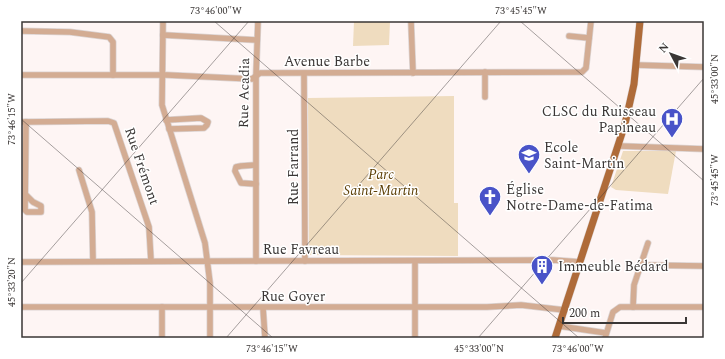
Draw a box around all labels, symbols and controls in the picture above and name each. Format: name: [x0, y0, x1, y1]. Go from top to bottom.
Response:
text: 73°46'00"W: [190, 3, 242, 19]
text: 73°45'45"W: [495, 3, 547, 19]
north arrow: [651, 34, 691, 74]
text: N: [654, 39, 673, 57]
street label: Avenue Barbe: [284, 51, 370, 72]
text: 45°33'00"N: [707, 54, 723, 104]
street label: Rue Acadia: [233, 58, 255, 128]
text: 73°46'15"W: [4, 93, 20, 145]
place label: CLSC du Ruisseau Papineau: [542, 101, 656, 138]
hospital icon: CLSC du Ruisseau Papineau: [659, 106, 685, 139]
street label: Rue Frémont: [119, 124, 165, 208]
street label: Rue Farrand: [283, 129, 304, 205]
place label: Ecole Saint-Martin: [544, 137, 624, 174]
school or university icon: Ecole Saint-Martin: [516, 142, 542, 175]
text: 73°45'45"W: [707, 154, 723, 206]
park label: Parc Saint-Martin: [343, 164, 419, 201]
place label: Église Notre-Dame-de-Fatima: [506, 179, 653, 216]
church icon: Église Notre-Dame-de-Fatima: [477, 184, 503, 217]
street label: Rue Favreau: [263, 239, 339, 260]
building icon: Immeuble Bédard: [529, 253, 555, 286]
place label: Immeuble Bédard: [558, 256, 669, 277]
text: 45°33'20"N: [4, 257, 20, 307]
street label: Rue Goyer: [261, 286, 326, 307]
scale bar: [563, 299, 686, 325]
text: 200 m: [569, 304, 600, 323]
text: 73°46'15"W: [246, 341, 298, 357]
text: 45°33'00"N: [454, 341, 504, 357]
text: 73°46'00"W: [552, 341, 604, 357]

